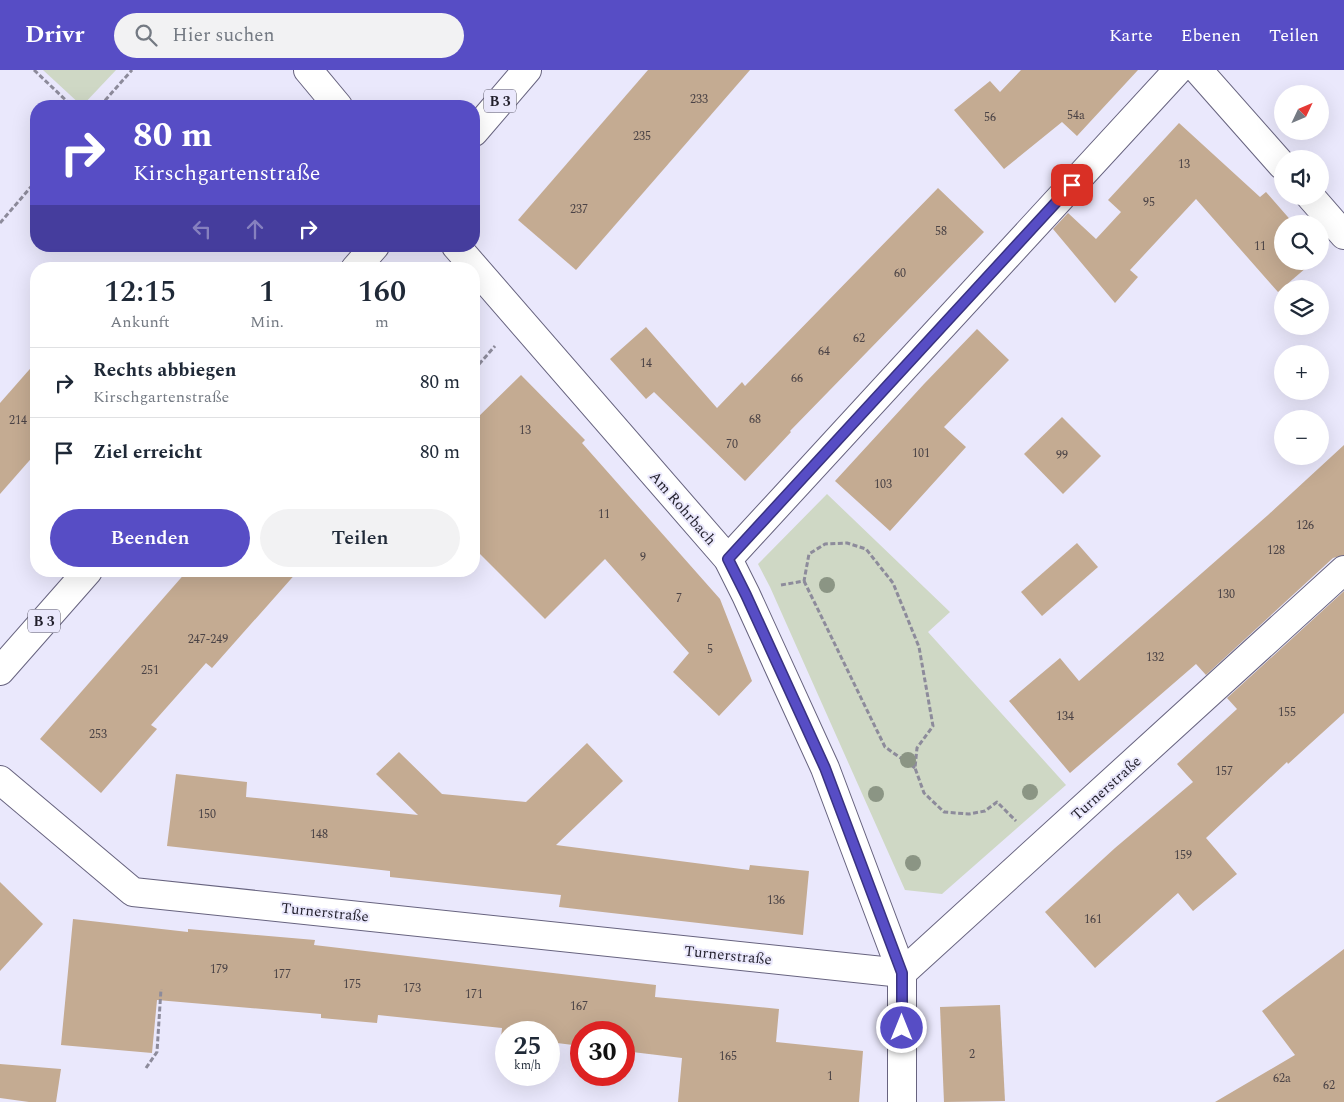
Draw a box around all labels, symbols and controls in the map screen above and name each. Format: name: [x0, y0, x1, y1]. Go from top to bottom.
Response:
search box: [114, 13, 464, 58]
text: Drivr: [25, 17, 84, 53]
icon: search: [132, 21, 160, 49]
text: Hier suchen: [172, 21, 274, 50]
text: Karte: [1109, 22, 1153, 49]
text: Ebenen: [1181, 22, 1241, 49]
text: Teilen: [1269, 22, 1319, 49]
north arrow: [1274, 85, 1329, 140]
map controls: [1274, 85, 1329, 465]
road number: B 3: [484, 90, 516, 112]
house number: 233: [690, 90, 708, 109]
house number: 54a: [1067, 106, 1085, 125]
house number: 56: [984, 108, 996, 127]
text: 80 m: [133, 109, 213, 162]
icon: right: [50, 120, 115, 185]
house number: 235: [633, 127, 651, 146]
button: sound: [1274, 150, 1329, 205]
house number: 13: [1178, 155, 1190, 174]
text: Kirschgartenstraße: [133, 157, 320, 190]
pin: [1051, 164, 1093, 206]
icon: arrive: [1058, 171, 1086, 199]
house number: 95: [1143, 193, 1155, 212]
house number: 237: [570, 200, 588, 219]
icon: left: [188, 215, 216, 243]
icon: ahead: [241, 215, 269, 243]
icon: right: [294, 215, 322, 243]
button: search: [1274, 215, 1329, 270]
house number: 58: [935, 222, 947, 241]
house number: 11: [1254, 237, 1266, 256]
house number: 60: [894, 264, 906, 283]
text: 12:15: [104, 269, 176, 315]
text: 1: [259, 269, 275, 315]
text: 160: [358, 269, 406, 315]
button: layers: [1274, 280, 1329, 335]
text: Ankunft: [110, 310, 170, 334]
text: Min.: [250, 310, 284, 334]
text: m: [375, 310, 389, 334]
house number: 62: [853, 329, 865, 348]
house number: 64: [818, 342, 830, 361]
button: +: [1274, 345, 1329, 400]
house number: 14: [640, 354, 652, 373]
text: Rechts abbiegen: [93, 356, 237, 385]
text: 80 m: [420, 368, 460, 397]
icon: right: [50, 369, 78, 397]
house number: 66: [791, 369, 803, 388]
text: Kirschgartenstraße: [93, 385, 229, 409]
house number: 68: [749, 410, 761, 429]
button: −: [1274, 410, 1329, 465]
house number: 214: [9, 411, 27, 430]
house number: 13: [519, 421, 531, 440]
house number: 70: [726, 435, 738, 454]
text: Ziel erreicht: [93, 438, 203, 467]
text: 80 m: [420, 438, 460, 467]
icon: arrive: [50, 439, 78, 467]
house number: 101: [912, 444, 930, 463]
house number: 99: [1056, 446, 1068, 465]
street label: Am Rohrbach: [644, 466, 722, 551]
house number: 103: [874, 475, 892, 494]
house number: 11: [598, 505, 610, 524]
button: Beenden: [50, 509, 250, 567]
button: Teilen: [260, 509, 460, 567]
house number: 126: [1296, 516, 1314, 535]
house number: 128: [1267, 541, 1285, 560]
house number: 9: [640, 548, 646, 567]
house number: 130: [1217, 585, 1235, 604]
house number: 7: [676, 589, 682, 608]
road number: B 3: [28, 610, 60, 632]
house number: 247-249: [188, 630, 228, 649]
house number: 5: [707, 640, 713, 659]
house number: 132: [1146, 648, 1164, 667]
house number: 251: [141, 661, 159, 680]
house number: 155: [1278, 703, 1296, 722]
house number: 134: [1056, 707, 1074, 726]
house number: 253: [89, 725, 107, 744]
street label: Turnerstraße: [1066, 750, 1147, 826]
house number: 157: [1215, 762, 1233, 781]
house number: 150: [198, 805, 216, 824]
house number: 148: [310, 825, 328, 844]
house number: 159: [1174, 846, 1192, 865]
house number: 136: [767, 891, 785, 910]
street label: Turnerstraße: [280, 896, 370, 929]
house number: 161: [1084, 910, 1102, 929]
street label: Turnerstraße: [683, 939, 773, 972]
house number: 179: [210, 960, 228, 979]
house number: 177: [273, 965, 291, 984]
house number: 175: [343, 975, 361, 994]
house number: 173: [403, 979, 421, 998]
house number: 171: [465, 985, 483, 1004]
house number: 167: [570, 997, 588, 1016]
position arrow: [875, 1001, 927, 1053]
speed limit sign: 30: [570, 1021, 635, 1086]
text: 25: [513, 1028, 542, 1066]
house number: 2: [969, 1045, 975, 1064]
house number: 165: [719, 1047, 737, 1066]
text: km/h: [514, 1056, 541, 1075]
house number: 1: [827, 1067, 833, 1086]
house number: 62a: [1273, 1069, 1291, 1088]
house number: 62: [1323, 1076, 1335, 1095]

